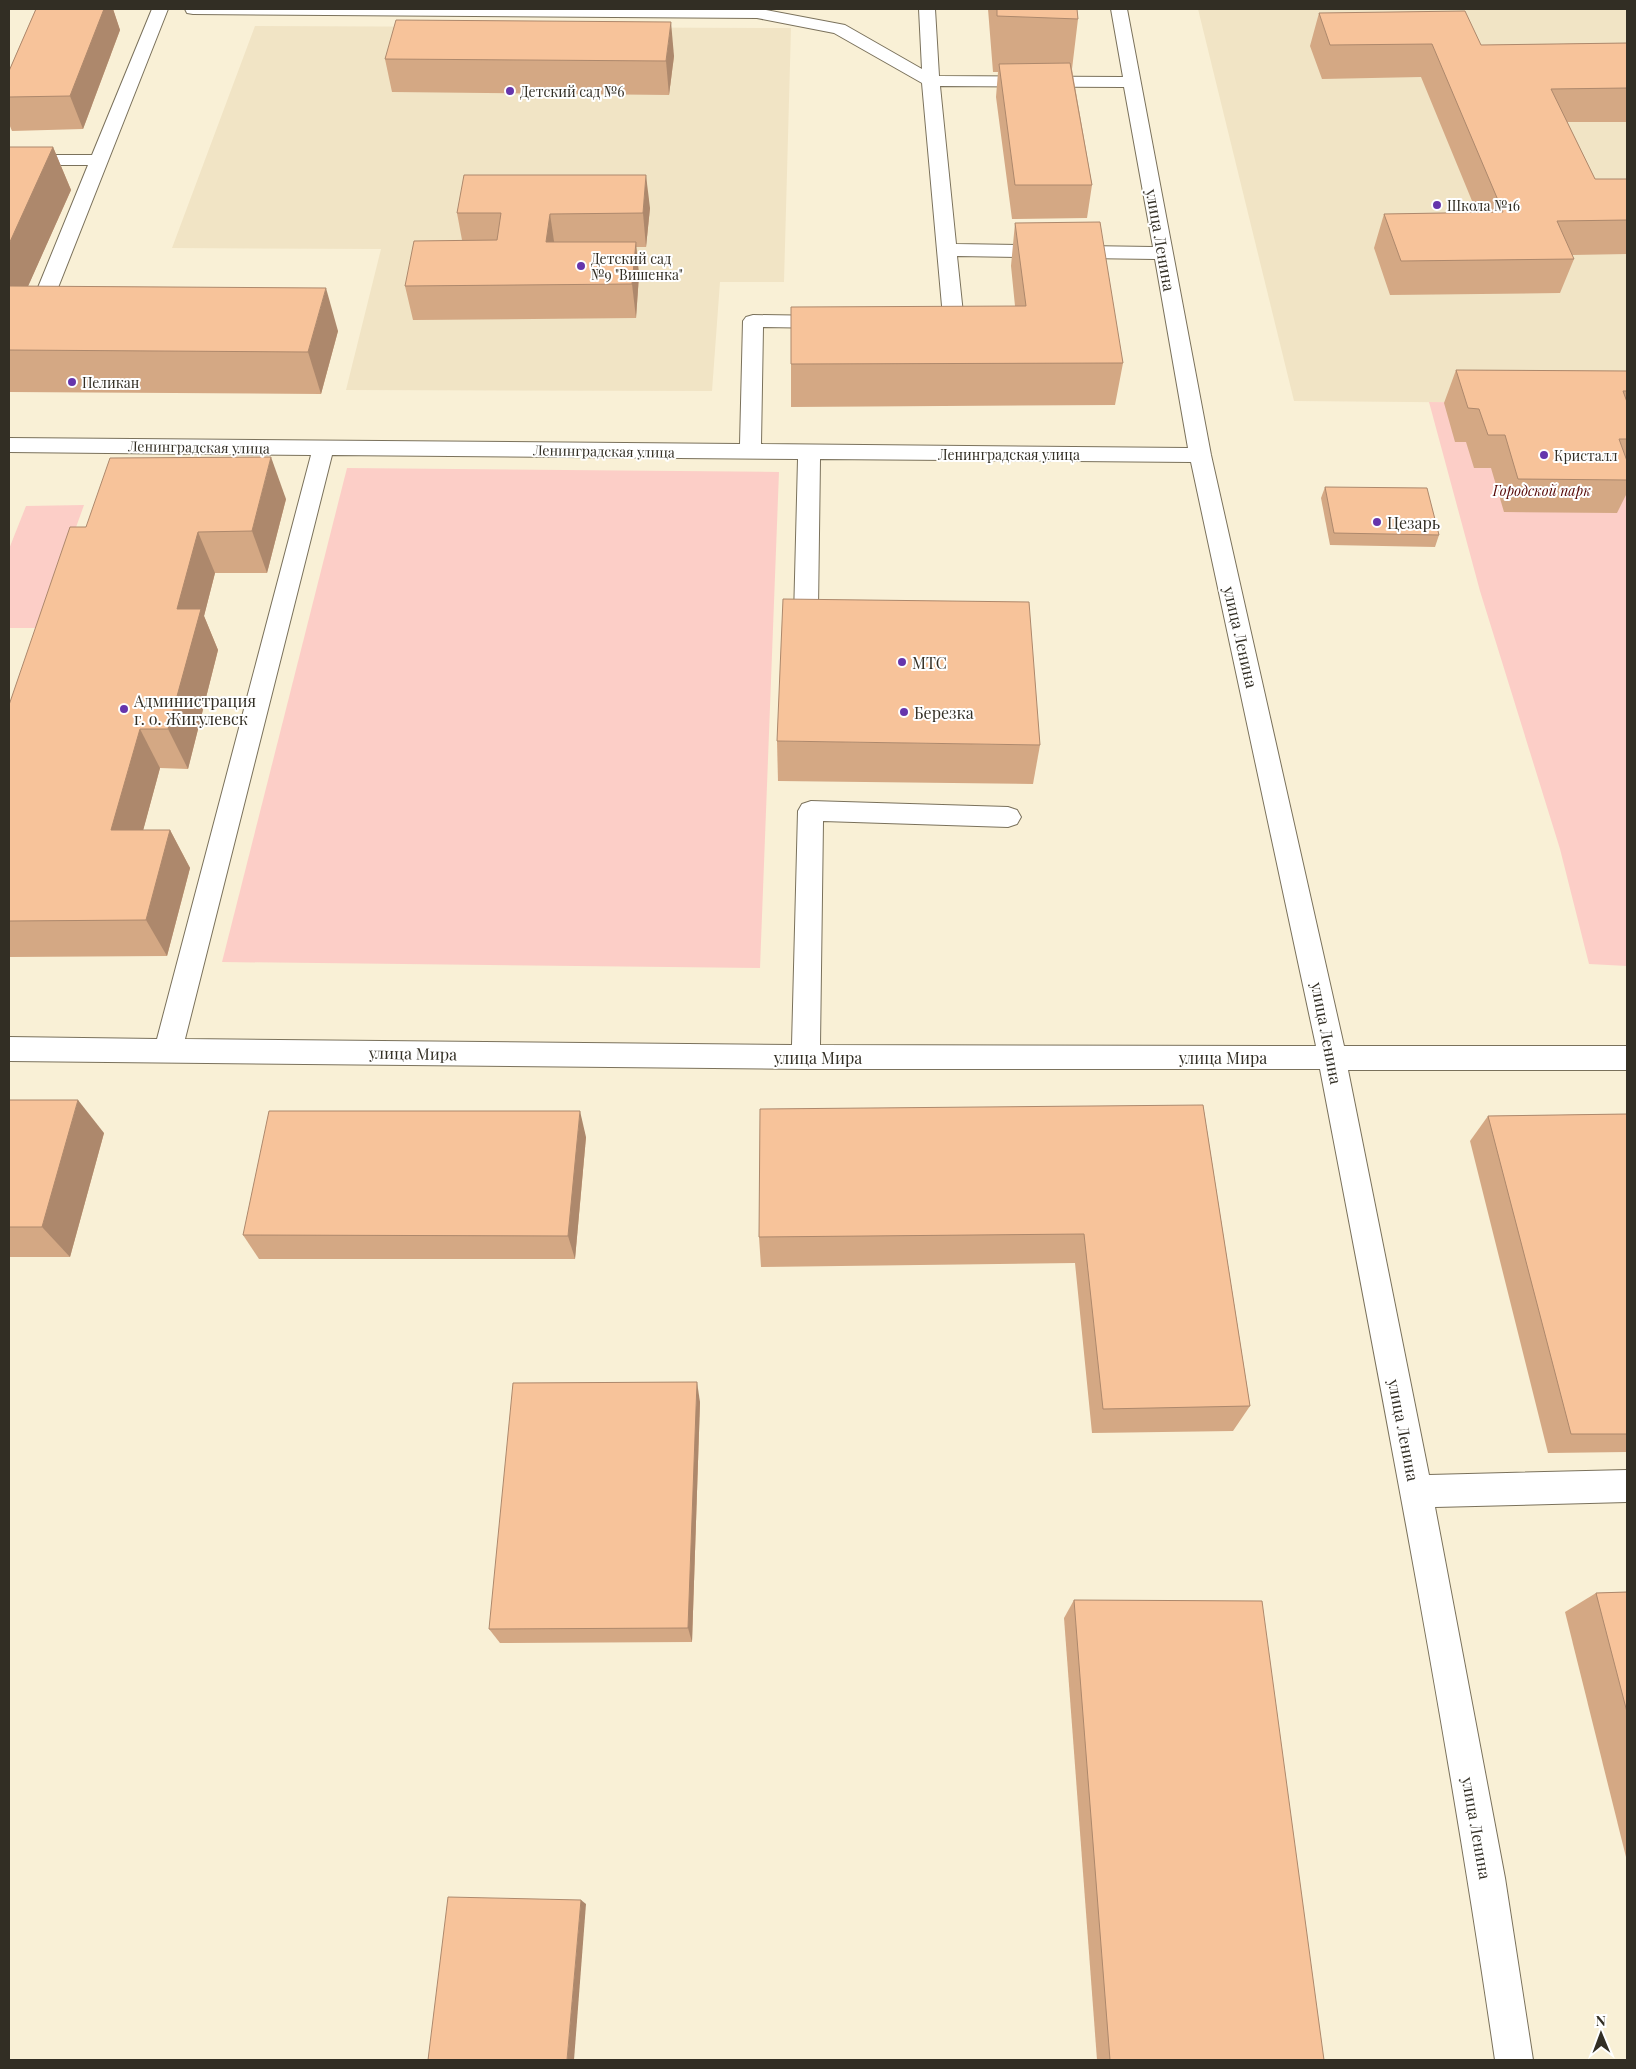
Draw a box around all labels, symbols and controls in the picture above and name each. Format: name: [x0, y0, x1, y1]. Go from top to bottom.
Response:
place label: Детский сад №6: [520, 82, 625, 101]
marker: Детский сад №6: [504, 85, 516, 97]
street label: улица Ленина: [1141, 186, 1180, 293]
place label: Школа №16: [1447, 196, 1520, 215]
marker: Школа №16: [1431, 199, 1443, 211]
place label: Детский сад №9 "Вишенка": [591, 249, 683, 284]
marker: Детский сад №9 "Вишенка": [575, 260, 587, 272]
place label: Пеликан: [82, 373, 140, 392]
marker: Пеликан: [66, 376, 78, 388]
street label: Ленинградская улица: [127, 436, 270, 458]
street label: Ленинградская улица: [532, 440, 675, 462]
street label: Ленинградская улица: [937, 445, 1080, 464]
place label: Кристалл: [1554, 446, 1618, 465]
marker: Кристалл: [1538, 449, 1550, 461]
park label: Городской парк: [1492, 481, 1591, 500]
place label: Цезарь: [1387, 512, 1440, 533]
marker: Цезарь: [1371, 516, 1383, 528]
street label: улица Ленина: [1219, 583, 1263, 690]
place label: МТС: [912, 652, 947, 673]
marker: МТС: [896, 656, 908, 668]
place label: Администрация г. о. Жигулевск: [133, 690, 256, 729]
place label: Березка: [914, 702, 974, 723]
marker: Администрация г. о. Жигулевск: [118, 703, 130, 715]
marker: Березка: [898, 706, 910, 718]
street label: улица Ленина: [1307, 979, 1347, 1086]
street label: улица Мира: [368, 1042, 457, 1064]
street label: улица Мира: [773, 1047, 862, 1068]
street label: улица Мира: [1178, 1047, 1267, 1068]
street label: улица Ленина: [1384, 1376, 1424, 1483]
street label: улица Ленина: [1457, 1774, 1496, 1881]
north arrow: [1576, 2009, 1626, 2059]
text: N: [1596, 2011, 1606, 2030]

